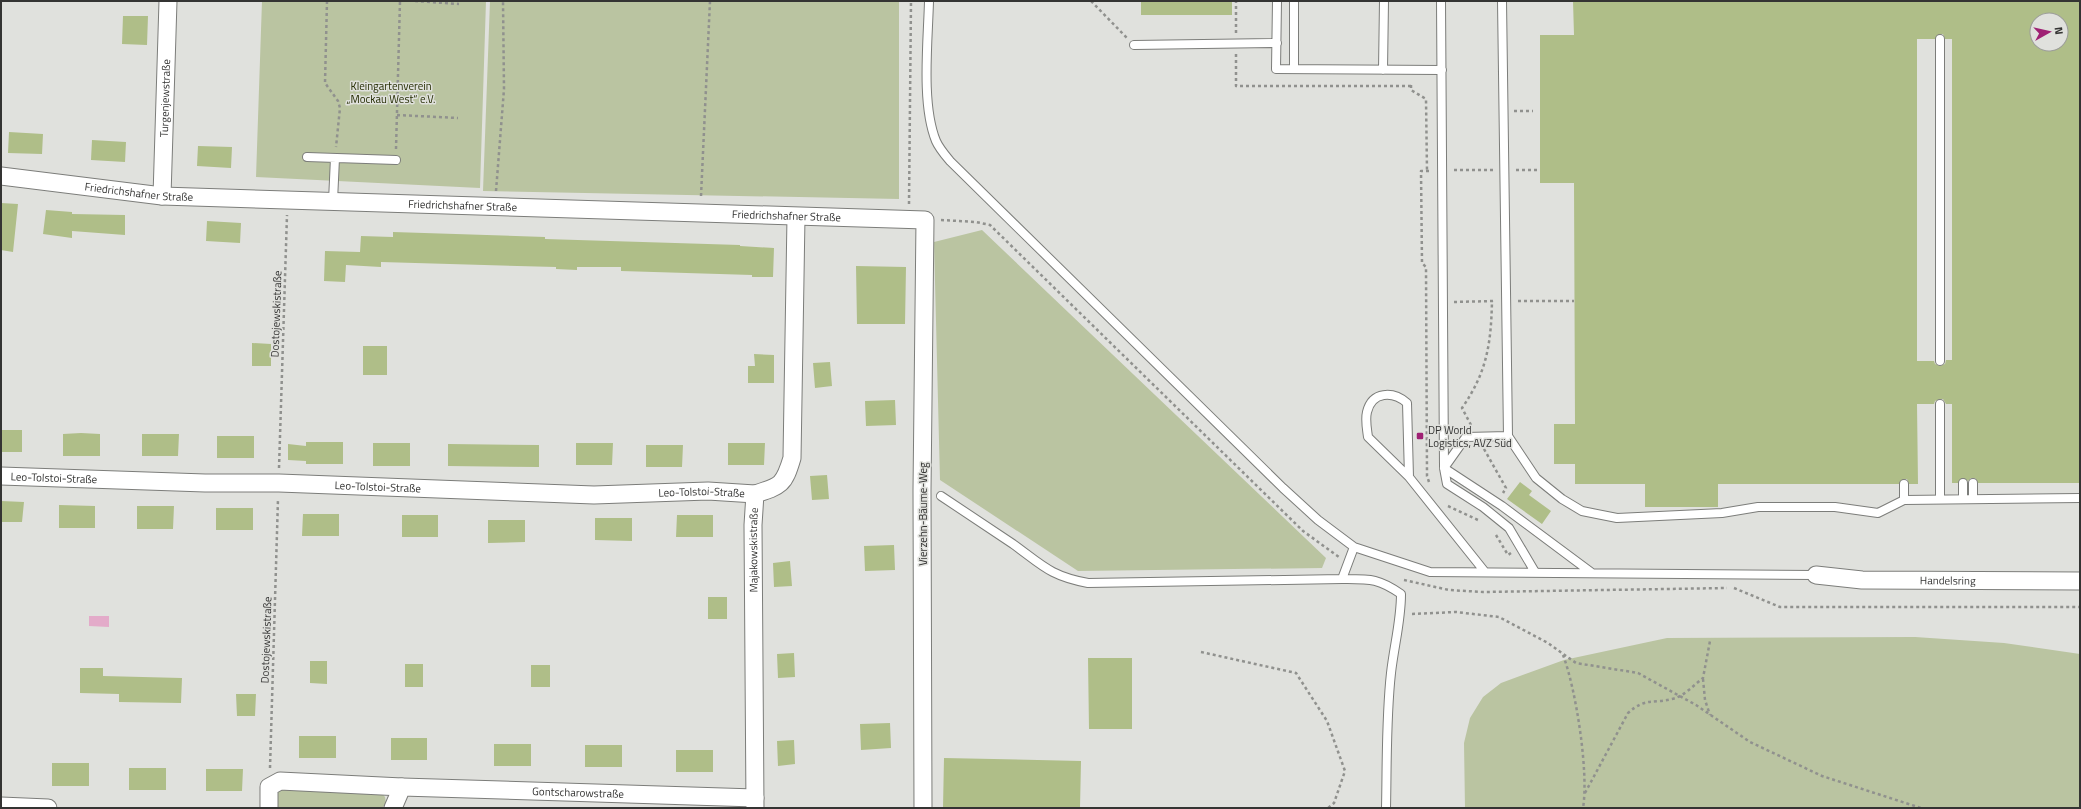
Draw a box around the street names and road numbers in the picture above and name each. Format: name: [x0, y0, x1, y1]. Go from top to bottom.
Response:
street label: Turgenjewstraße: [156, 58, 174, 137]
street label: Friedrichshafner Straße: [84, 178, 194, 205]
street label: Friedrichshafner Straße: [408, 196, 518, 215]
street label: Friedrichshafner Straße: [732, 206, 842, 225]
street label: Dostojewskistraße: [266, 270, 286, 358]
street label: Vierzehn-Bäume-Weg: [915, 462, 931, 566]
street label: Leo-Tolstoi-Straße: [10, 468, 98, 487]
street label: Leo-Tolstoi-Straße: [334, 477, 422, 496]
street label: Leo-Tolstoi-Straße: [658, 483, 746, 501]
street label: Majakowskistraße: [745, 507, 762, 593]
street label: Handelsring: [1920, 572, 1976, 589]
street label: Dostojewskistraße: [256, 596, 276, 684]
street label: Gontscharowstraße: [532, 783, 625, 802]

